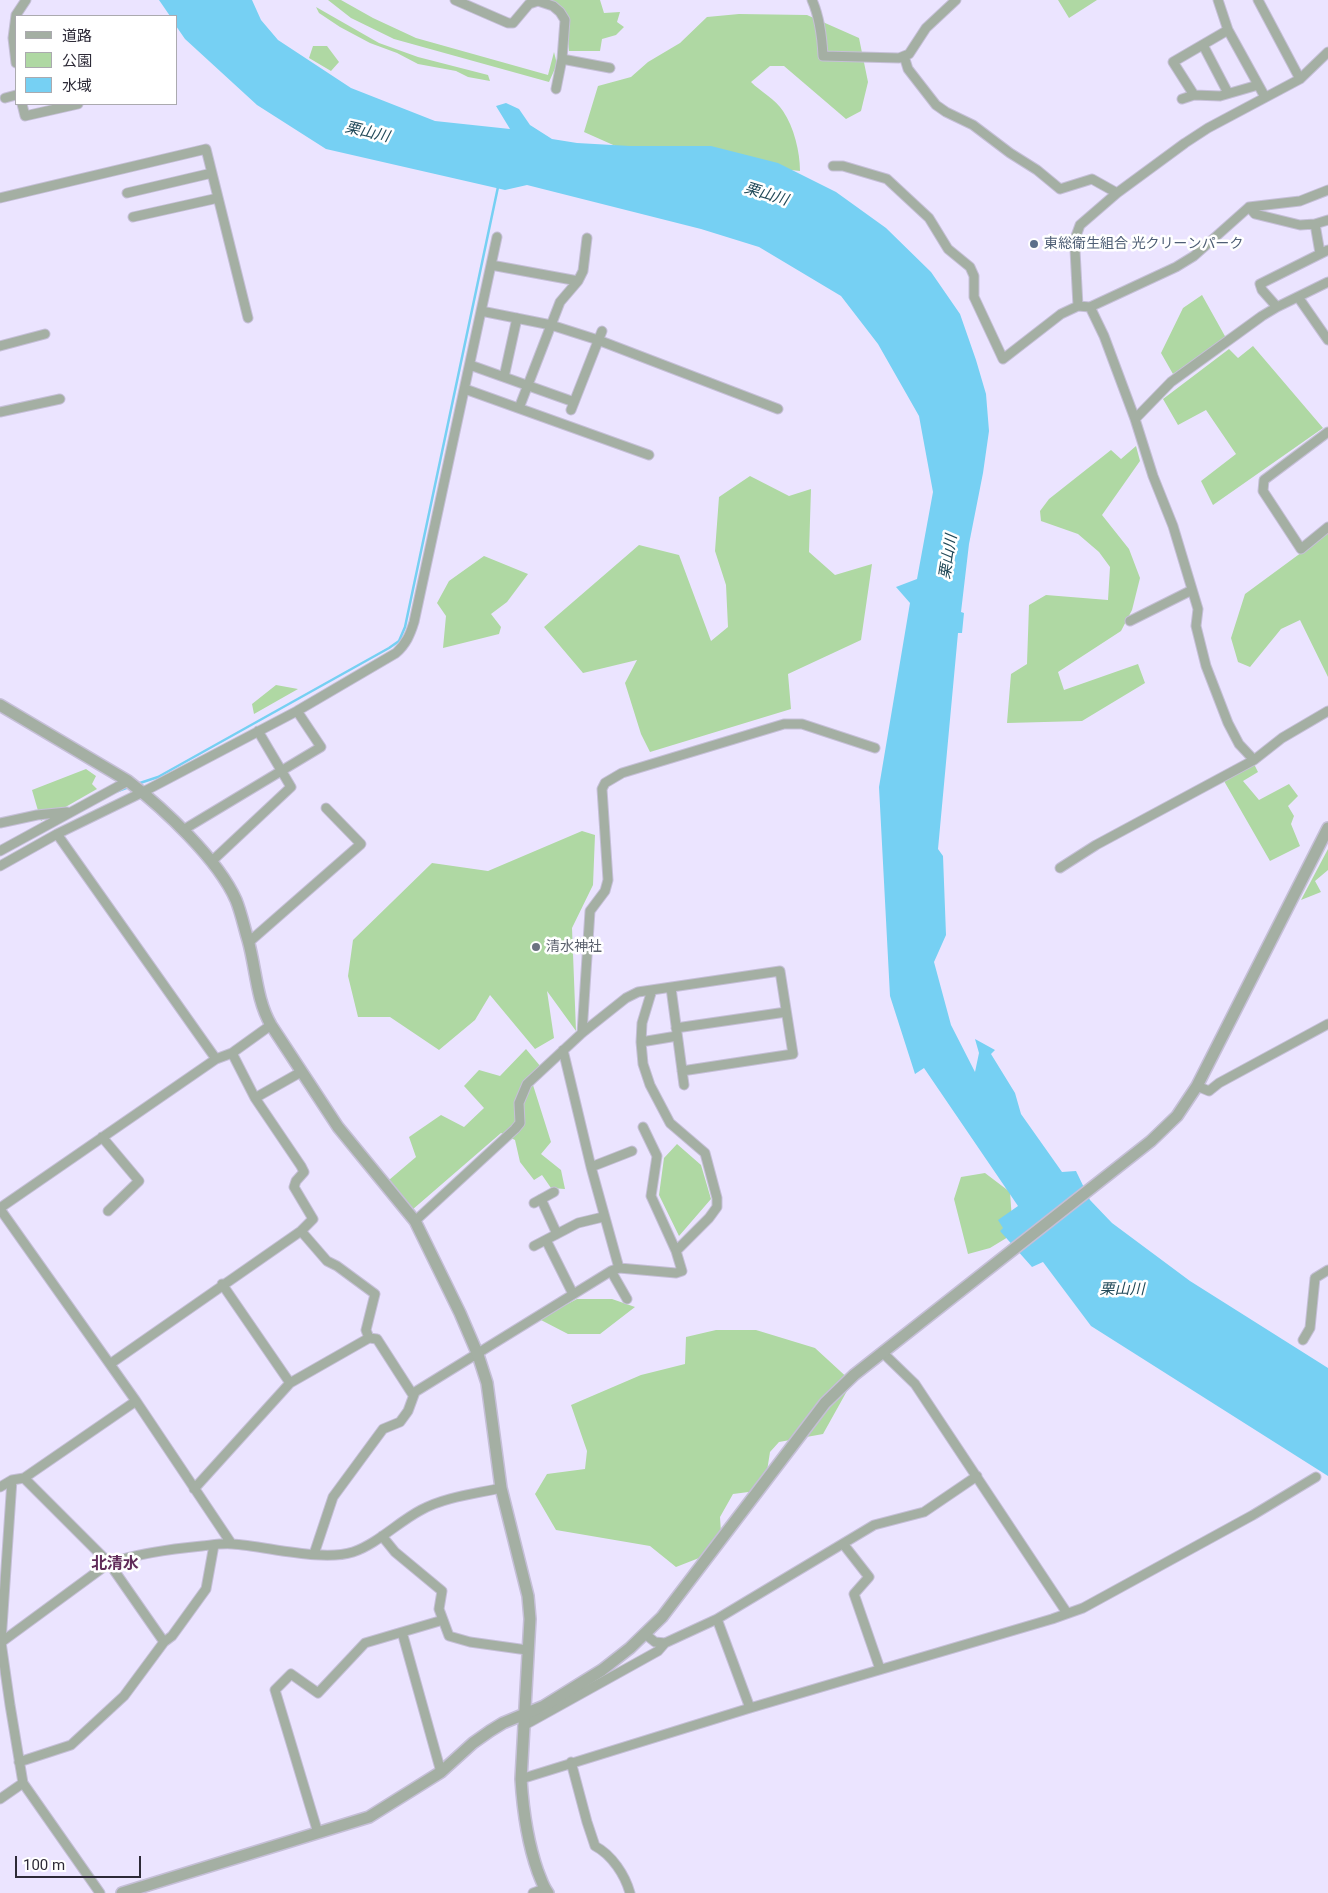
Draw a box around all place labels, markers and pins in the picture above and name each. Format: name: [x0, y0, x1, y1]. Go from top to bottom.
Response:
place label: 東総衛生組合 光クリーンパーク: [1044, 236, 1243, 252]
marker: 東総衛生組合 光クリーンパーク: [1028, 238, 1040, 250]
place label: 清水神社: [546, 939, 602, 955]
marker: 清水神社: [530, 941, 542, 953]

